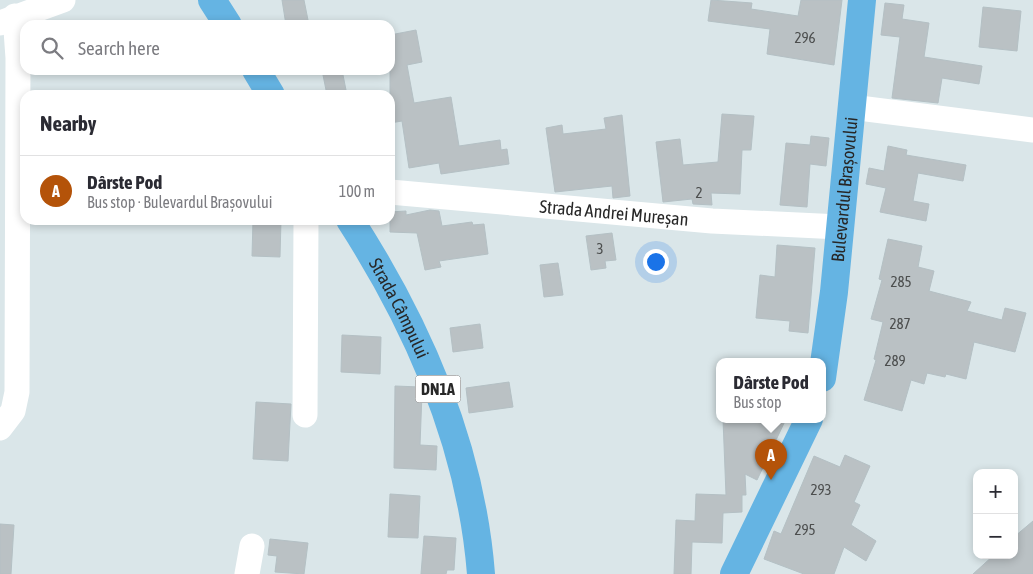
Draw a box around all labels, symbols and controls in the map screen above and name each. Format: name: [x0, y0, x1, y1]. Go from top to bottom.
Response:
search box: [20, 20, 395, 75]
house number: 296: [794, 29, 816, 46]
icon: search: [38, 34, 66, 62]
text: Search here: [78, 37, 160, 59]
text: Nearby: [40, 111, 96, 135]
street label: Bulevardul Brașovului: [826, 116, 861, 263]
text: Dârste Pod: [87, 171, 162, 193]
text: A: [52, 182, 60, 200]
text: 100 m: [339, 182, 375, 200]
house number: 2: [695, 184, 703, 201]
text: Bus stop · Bulevardul Brașovului: [87, 193, 272, 211]
street label: Strada Andrei Mureșan: [539, 195, 689, 229]
house number: 3: [596, 240, 604, 257]
your location: [643, 249, 669, 275]
street label: Strada Câmpului: [365, 254, 434, 361]
house number: 285: [890, 273, 912, 290]
house number: 287: [889, 315, 911, 332]
house number: 289: [884, 352, 906, 369]
popup: [716, 358, 826, 423]
text: Dârste Pod: [733, 371, 809, 393]
road number: DN1A: [416, 376, 460, 402]
text: Bus stop: [733, 393, 782, 411]
pin: A: [755, 439, 787, 480]
map controls: [973, 469, 1018, 559]
button: +: [973, 469, 1018, 514]
house number: 293: [810, 481, 832, 498]
button: −: [973, 514, 1018, 559]
house number: 295: [794, 521, 816, 538]

